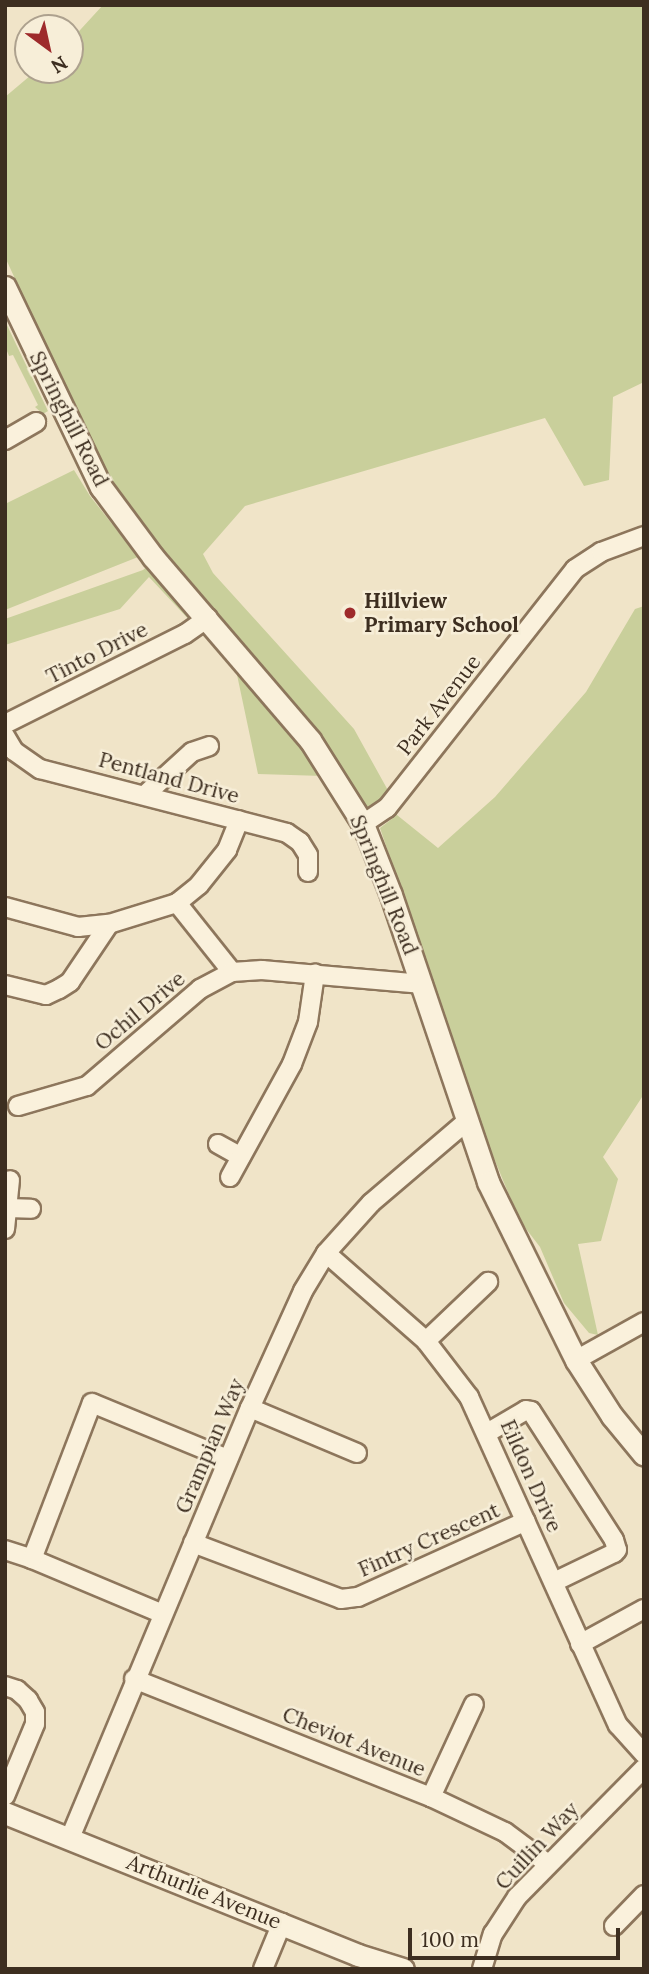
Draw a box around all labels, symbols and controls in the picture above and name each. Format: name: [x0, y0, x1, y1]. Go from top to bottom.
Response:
north arrow: [14, 14, 84, 84]
text: N: [47, 51, 72, 79]
street label: Springhill Road: [24, 347, 114, 491]
place label: Hillview Primary School: [364, 588, 519, 638]
marker: Hillview Primary School: [342, 605, 358, 621]
street label: Tinto Drive: [42, 617, 152, 689]
street label: Park Avenue: [392, 650, 486, 760]
street label: Pentland Drive: [96, 747, 242, 809]
street label: Springhill Road: [345, 812, 423, 958]
street label: Ochil Drive: [90, 966, 190, 1056]
street label: Grampian Way: [170, 1375, 250, 1517]
street label: Eildon Drive: [495, 1416, 567, 1536]
street label: Fintry Crescent: [354, 1498, 504, 1582]
street label: Cheviot Avenue: [279, 1702, 429, 1782]
street label: Cuillin Way: [490, 1797, 584, 1895]
street label: Arthurlie Avenue: [123, 1850, 285, 1934]
scale bar: [411, 1914, 623, 1958]
text: 100 m: [421, 1926, 479, 1953]

